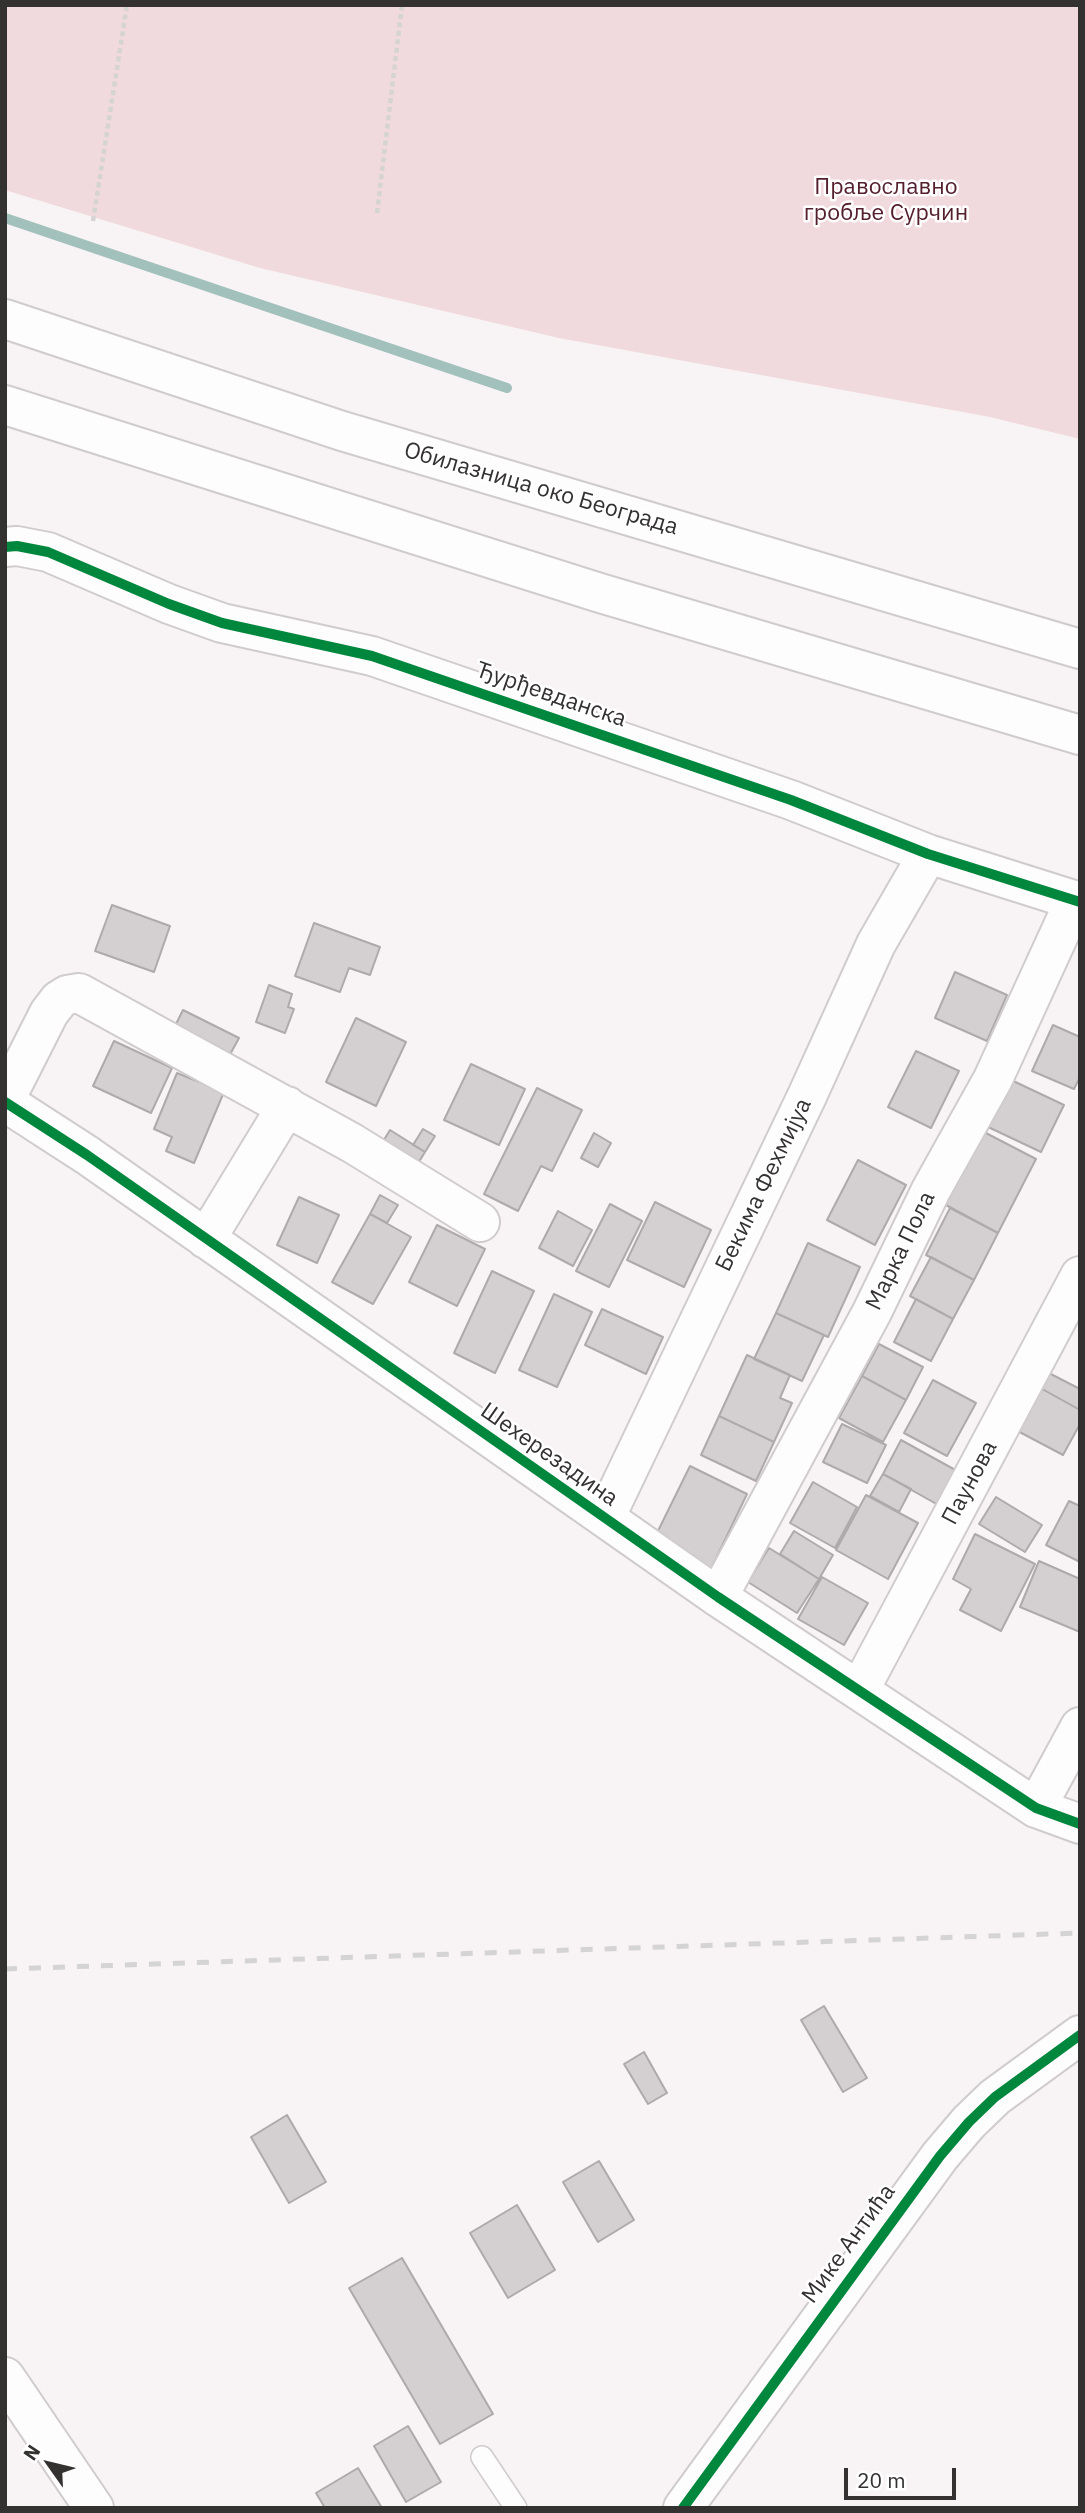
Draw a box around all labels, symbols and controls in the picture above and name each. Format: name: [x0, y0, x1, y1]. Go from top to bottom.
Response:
park label: Православно гробље Сурчин: [804, 173, 968, 227]
street label: Обилазница око Београда: [401, 437, 681, 541]
street label: Ђурђевданска: [472, 656, 630, 734]
street label: Бекима Фехмијуа: [710, 1094, 818, 1276]
street label: Марка Пола: [860, 1187, 942, 1315]
street label: Шехерезадина: [475, 1397, 623, 1513]
street label: Паунова: [936, 1436, 1004, 1530]
street label: Мике Антића: [797, 2179, 901, 2309]
north arrow: [14, 2429, 84, 2499]
text: N: [18, 2440, 45, 2465]
scale bar: [847, 2454, 959, 2498]
text: 20 m: [857, 2466, 906, 2494]

